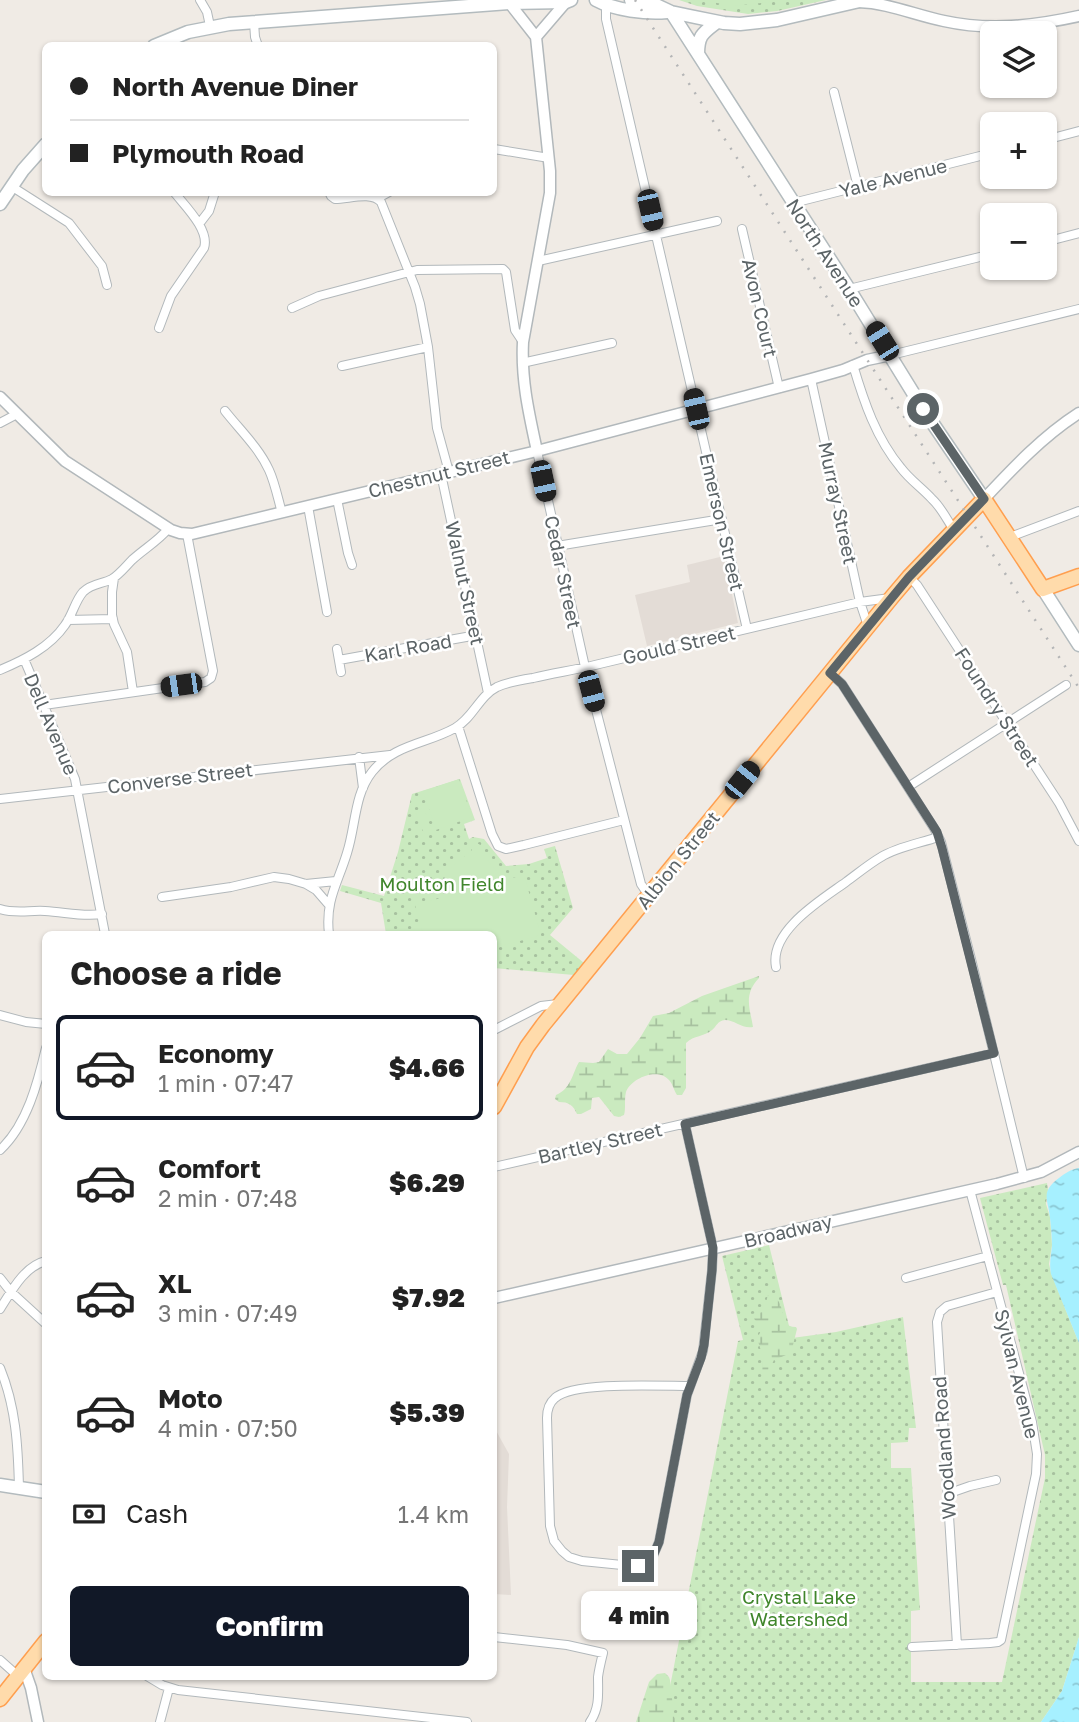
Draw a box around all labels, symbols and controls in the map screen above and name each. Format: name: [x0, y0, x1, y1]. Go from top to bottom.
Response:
map controls: [980, 21, 1057, 280]
button: layers: [980, 21, 1057, 98]
text: North Avenue Diner: [112, 71, 358, 102]
button: +: [980, 112, 1057, 189]
text: Plymouth Road: [112, 138, 304, 169]
street label: Yale Avenue: [837, 153, 949, 202]
car: [636, 187, 665, 233]
street label: North Avenue: [782, 194, 869, 311]
button: −: [980, 203, 1057, 280]
street label: Avon Court: [738, 256, 783, 360]
car: [862, 318, 903, 364]
car: [682, 386, 711, 432]
route start: [907, 393, 939, 425]
street label: Murray Street: [814, 440, 863, 566]
street label: Chestnut Street: [366, 445, 512, 502]
street label: Emerson Street: [695, 451, 750, 593]
car: [529, 458, 558, 504]
street label: Cedar Street: [540, 513, 587, 630]
street label: Walnut Street: [441, 519, 490, 647]
street label: Gould Street: [620, 620, 737, 669]
street label: Karl Road: [362, 629, 453, 667]
street label: Foundry Street: [950, 643, 1044, 770]
car: [576, 668, 607, 714]
street label: Dell Avenue: [20, 669, 83, 778]
car: [159, 672, 204, 698]
street label: Converse Street: [106, 757, 254, 798]
car: [721, 757, 764, 803]
street label: Albion Street: [631, 806, 724, 913]
park label: Moulton Field: [379, 872, 505, 895]
text: Choose a ride: [70, 954, 282, 992]
icon: car: [74, 1036, 137, 1099]
text: Economy: [158, 1038, 274, 1069]
text: $4.66: [389, 1052, 465, 1083]
text: 1 min · 07:47: [158, 1069, 294, 1097]
street label: Bartley Street: [535, 1117, 664, 1168]
icon: car: [74, 1151, 137, 1214]
text: Comfort: [158, 1153, 261, 1184]
text: $6.29: [389, 1167, 465, 1198]
text: 2 min · 07:48: [158, 1184, 298, 1212]
street label: Broadway: [742, 1209, 835, 1252]
icon: car: [74, 1266, 137, 1329]
text: XL: [158, 1268, 192, 1299]
text: $7.92: [392, 1282, 465, 1313]
text: 3 min · 07:49: [158, 1299, 298, 1327]
street label: Sylvan Avenue: [990, 1307, 1045, 1441]
street label: Woodland Road: [927, 1376, 960, 1520]
icon: car: [74, 1381, 137, 1444]
text: Moto: [158, 1383, 223, 1414]
text: $5.39: [389, 1397, 465, 1428]
text: 4 min · 07:50: [158, 1414, 298, 1442]
icon: cash: [70, 1495, 108, 1533]
text: Cash: [126, 1498, 188, 1529]
text: 1.4 km: [398, 1500, 469, 1528]
route end: [622, 1550, 654, 1582]
park label: Crystal Lake Watershed: [742, 1585, 856, 1630]
button: Confirm: [70, 1586, 469, 1666]
callout: 4 min: [580, 1590, 696, 1640]
text: 4 min: [609, 1601, 669, 1629]

